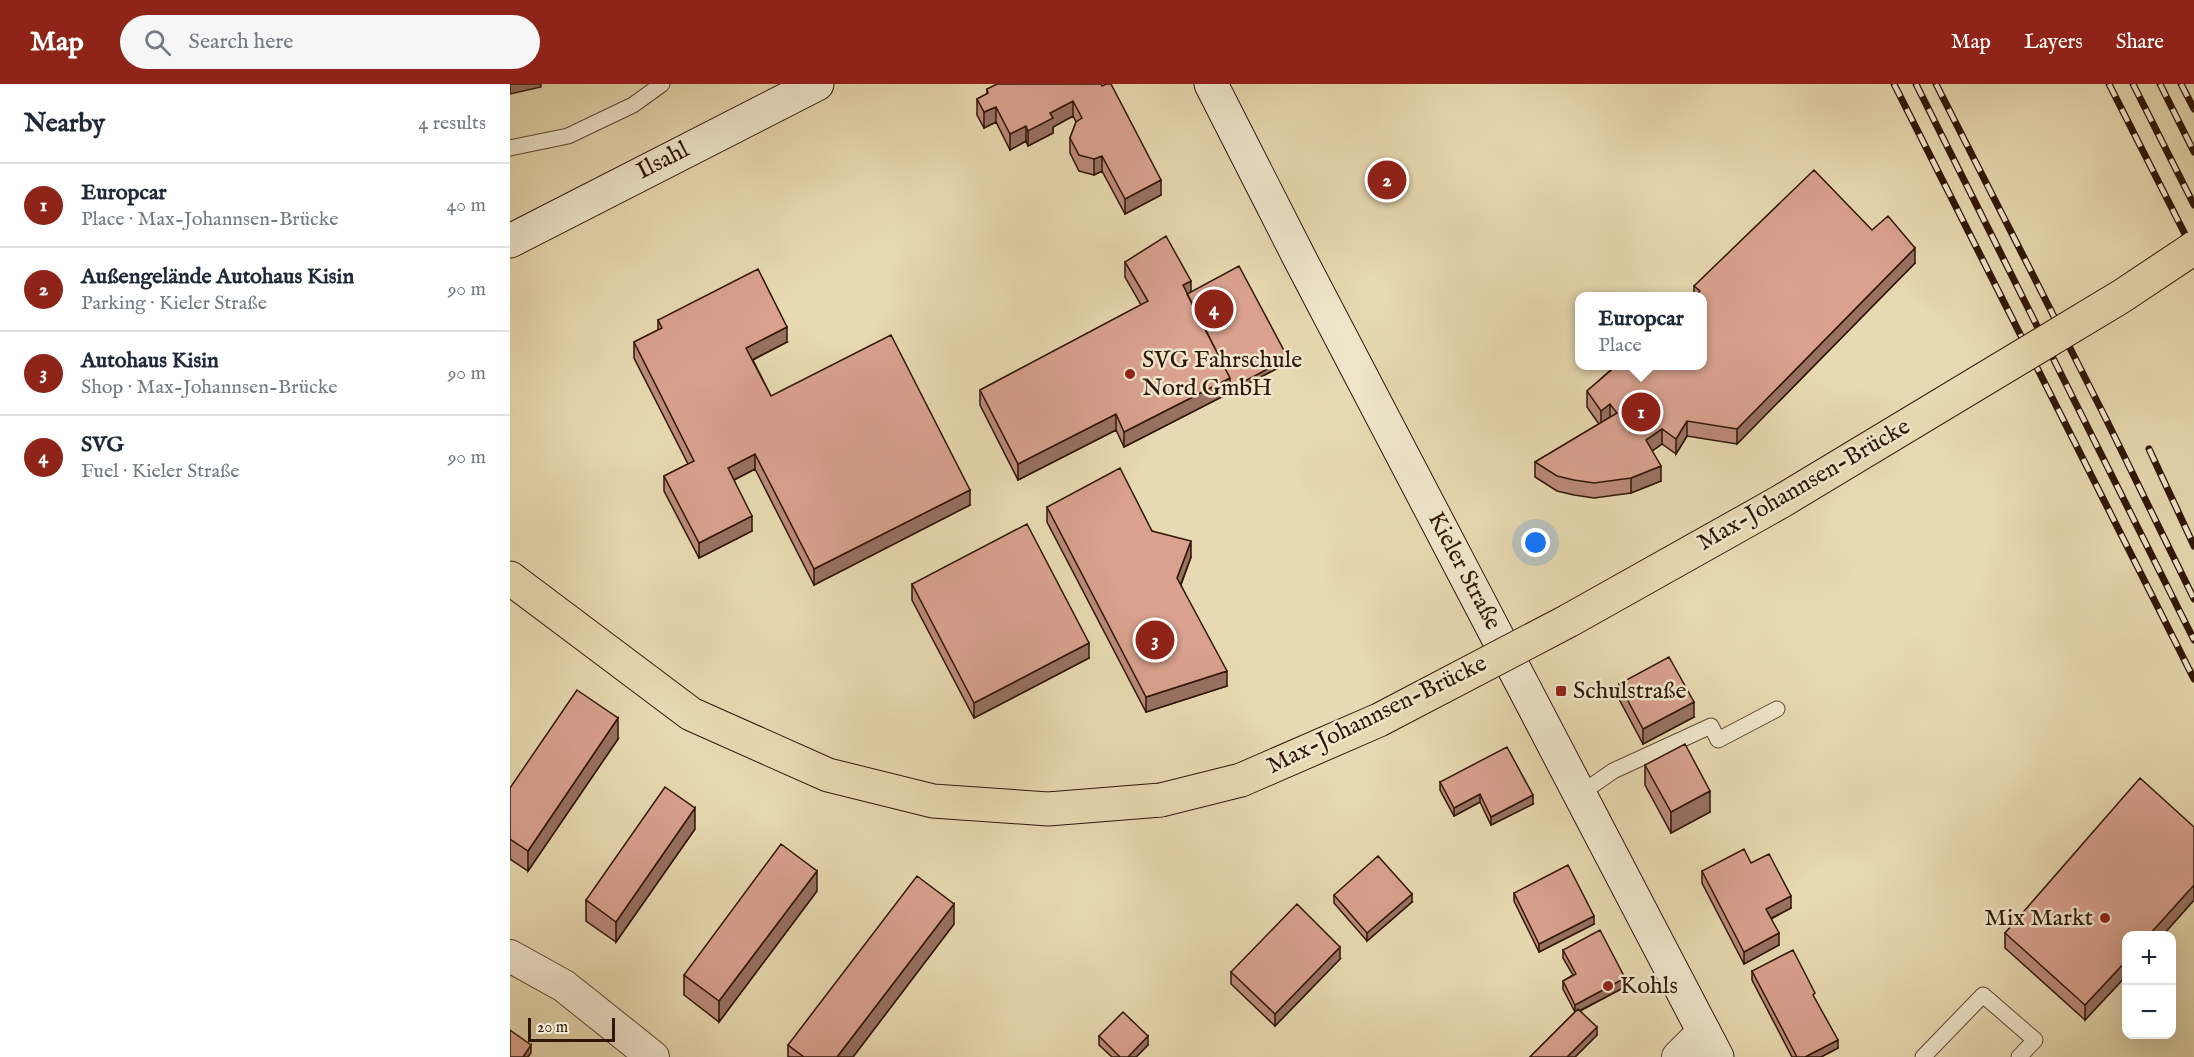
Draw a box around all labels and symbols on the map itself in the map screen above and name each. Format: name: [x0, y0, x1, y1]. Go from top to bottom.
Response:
street label: Ilsahl: [631, 135, 695, 187]
pin: 2: [1368, 158, 1406, 202]
pin: 4: [1194, 286, 1234, 332]
place label: SVG Fahrschule Nord GmbH: [1142, 345, 1302, 404]
marker: SVG Fahrschule Nord GmbH: [1123, 367, 1137, 381]
pin: 1: [1622, 390, 1660, 434]
street label: Max-Johannsen-Brücke: [1692, 411, 1916, 559]
street label: Kieler Straße: [1420, 507, 1508, 635]
your location: [1521, 528, 1550, 557]
pin: 3: [1136, 618, 1174, 662]
street label: Max-Johannsen-Brücke: [1262, 648, 1492, 782]
place label: Schulstraße: [1573, 676, 1687, 707]
marker: Schulstraße: [1554, 684, 1568, 698]
place label: Mix Markt: [1984, 903, 2093, 934]
marker: Mix Markt: [2098, 911, 2112, 925]
place label: Kohls: [1620, 971, 1678, 1002]
marker: Kohls: [1601, 979, 1615, 993]
scale bar: [528, 1015, 615, 1042]

